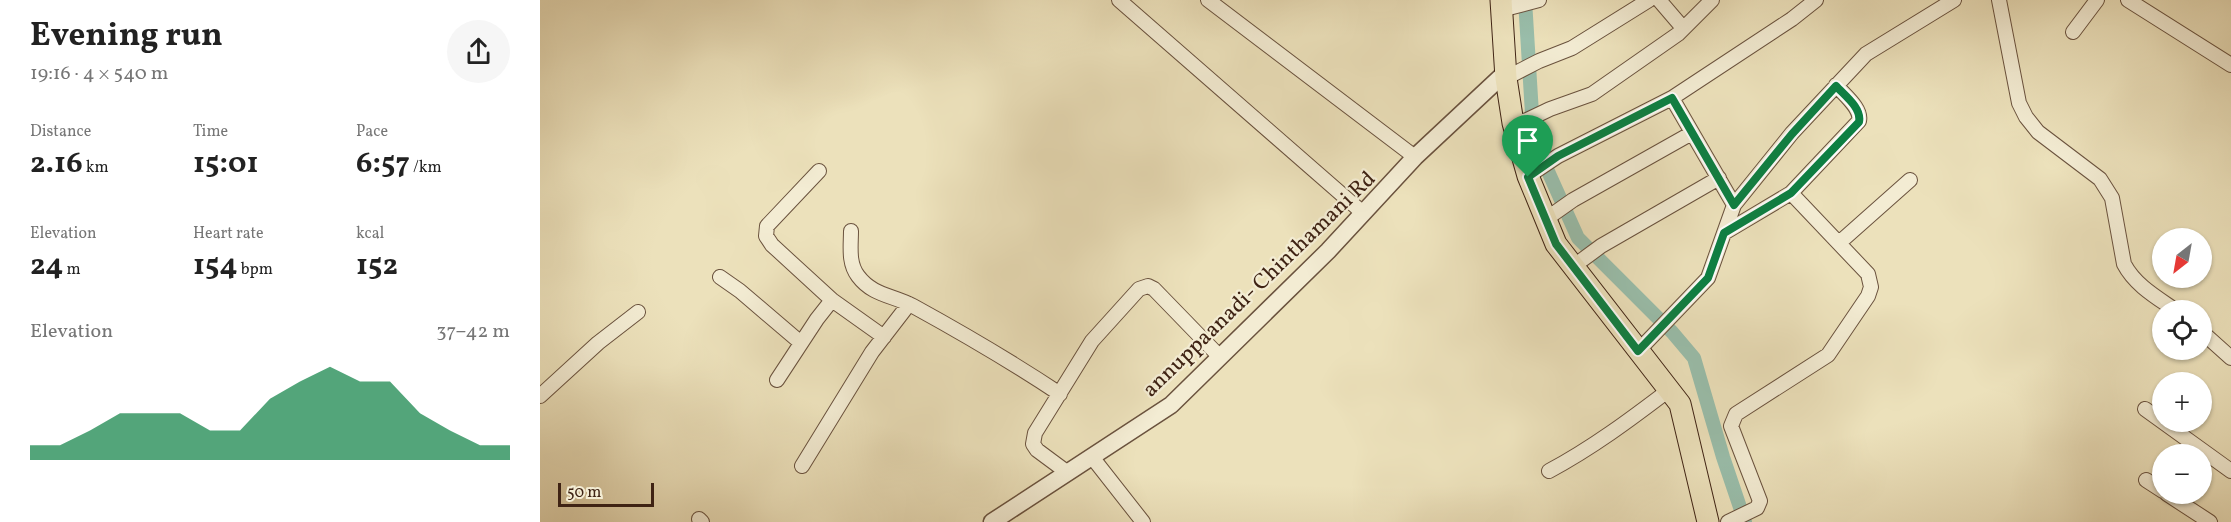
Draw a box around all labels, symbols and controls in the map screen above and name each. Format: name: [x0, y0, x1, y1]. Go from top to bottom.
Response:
text: Evening run: [30, 14, 223, 60]
button: share: [447, 20, 510, 83]
text: 19:16 · 4 × 540 m: [30, 60, 168, 88]
pin: [1502, 115, 1553, 177]
text: Distance: [30, 121, 91, 143]
text: Time: [193, 121, 228, 143]
text: Pace: [356, 121, 388, 143]
icon: arrive: [1511, 124, 1544, 157]
text: 2.16: [30, 143, 83, 185]
text: 15:01: [193, 143, 259, 185]
text: 6:57: [356, 143, 410, 185]
text: km: [83, 157, 109, 179]
text: /km: [410, 157, 442, 179]
street label: annuppaanadi- Chinthamani Rd: [1136, 165, 1383, 405]
text: Elevation: [30, 223, 97, 245]
text: Heart rate: [193, 223, 264, 245]
text: kcal: [356, 223, 384, 245]
north arrow: [2152, 228, 2212, 288]
map controls: [2152, 228, 2212, 504]
text: 24: [30, 245, 63, 287]
text: 154: [193, 245, 238, 287]
text: 152: [356, 245, 398, 287]
text: m: [63, 259, 81, 281]
text: bpm: [238, 259, 273, 281]
button: locate: [2152, 300, 2212, 360]
text: Elevation: [30, 318, 113, 346]
text: 37–42 m: [436, 318, 510, 346]
button: +: [2152, 372, 2212, 432]
button: −: [2152, 444, 2212, 504]
scale bar: [558, 480, 654, 508]
text: 50 m: [567, 482, 601, 504]

